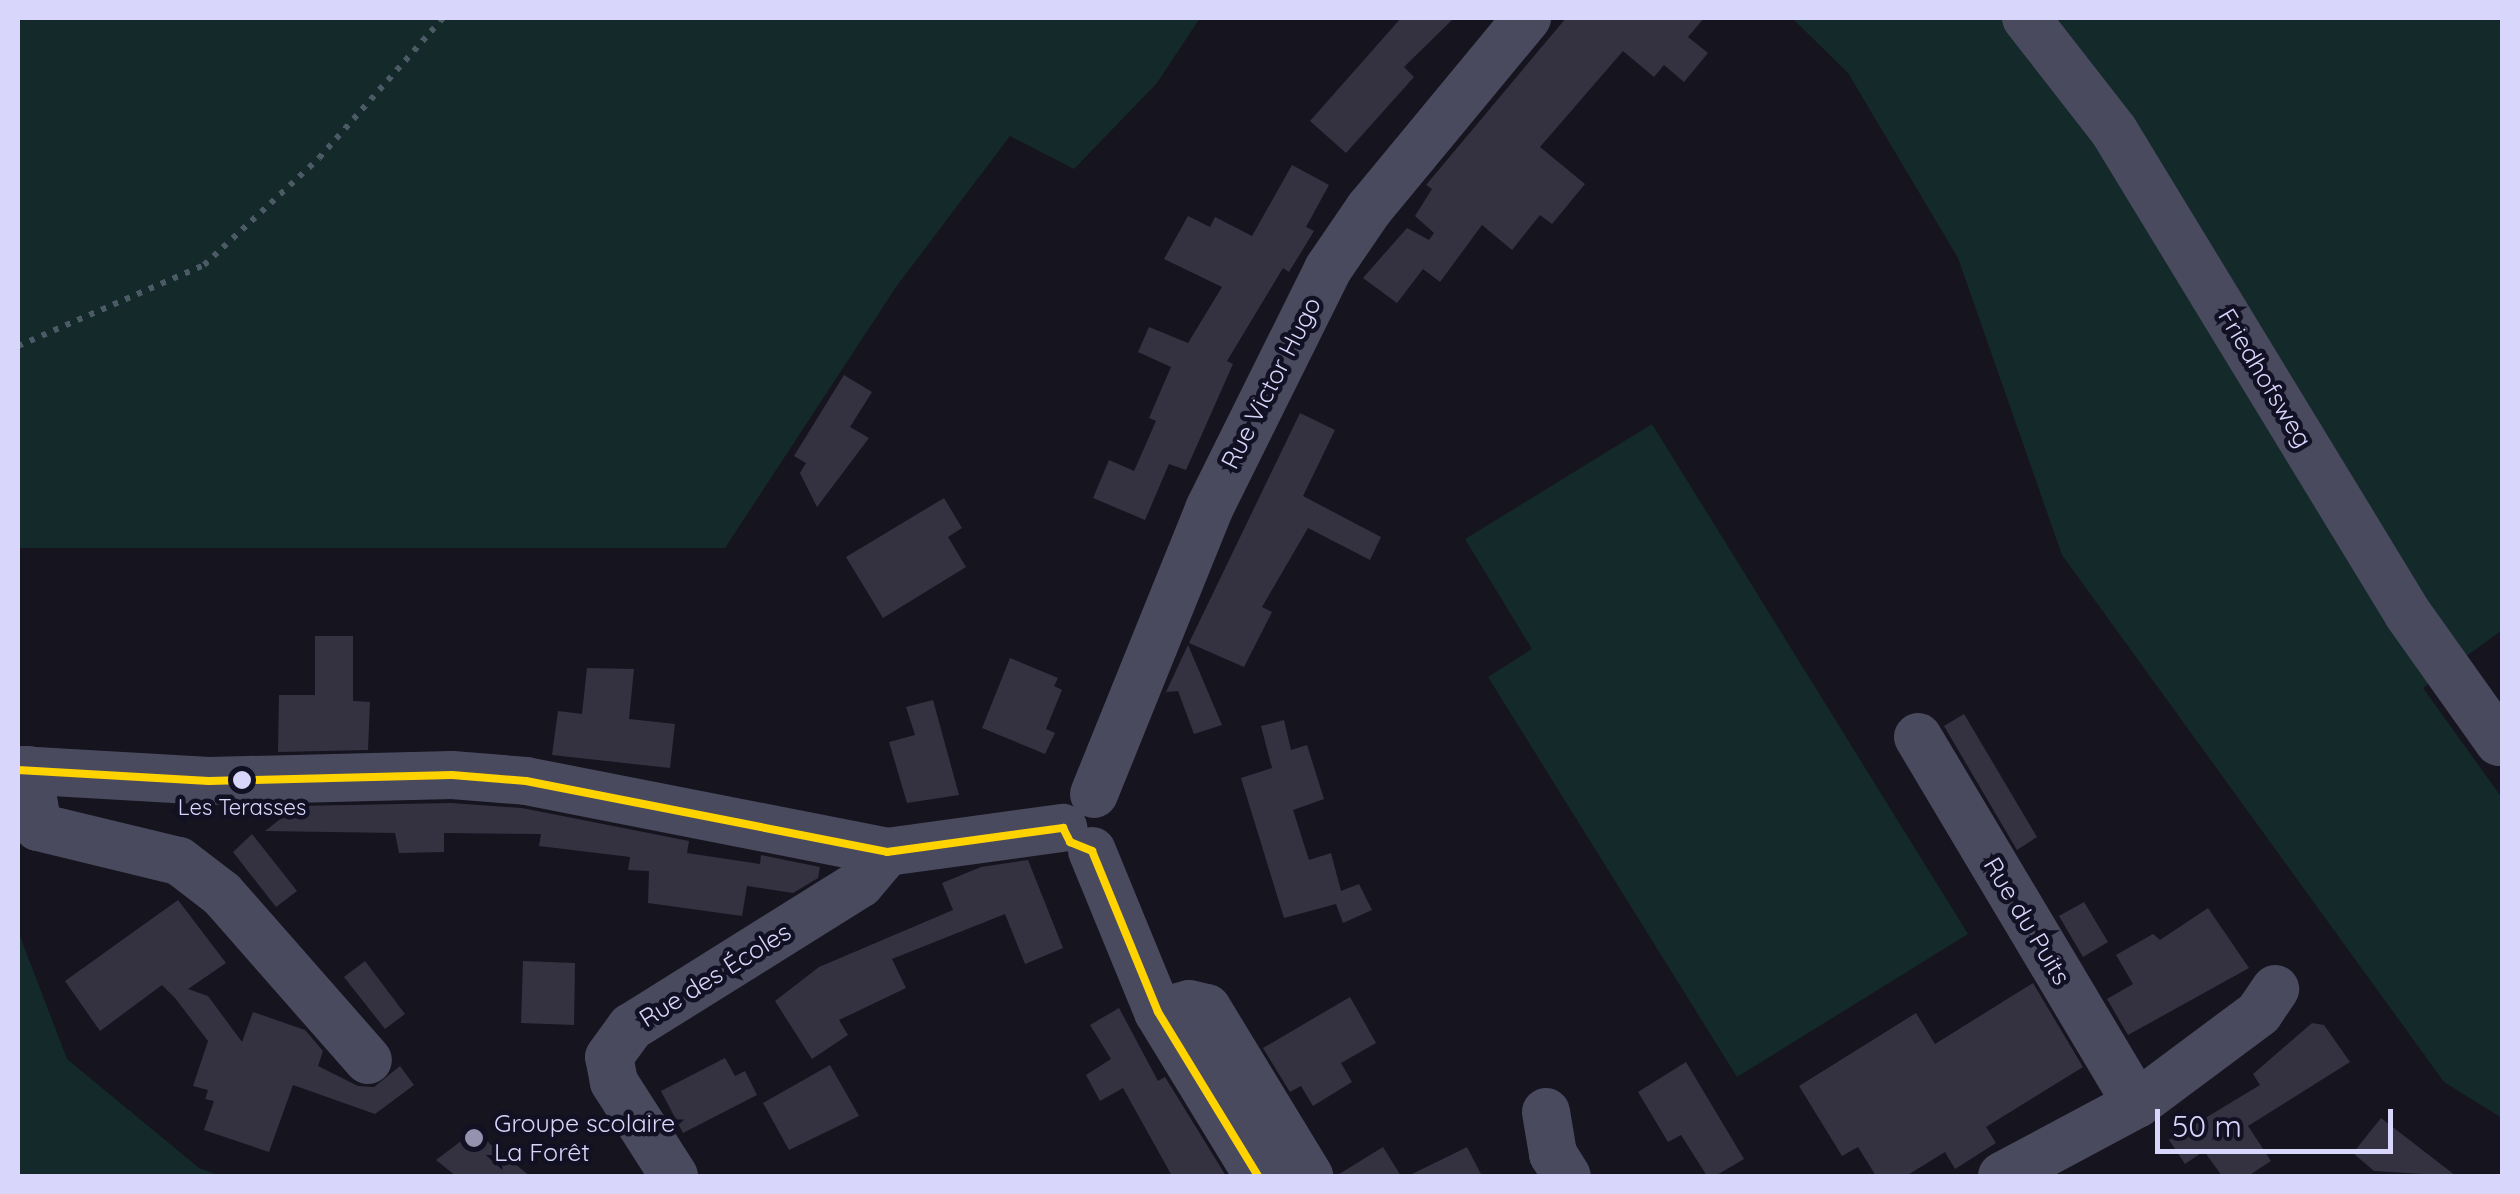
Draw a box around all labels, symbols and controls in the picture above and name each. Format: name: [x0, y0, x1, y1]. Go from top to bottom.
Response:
street label: Rue Victor Hugo: [1215, 292, 1327, 474]
street label: Friedhofsweg: [2212, 303, 2318, 453]
marker: Les Terasses: [232, 770, 252, 790]
place label: Les Terasses: [178, 795, 306, 821]
street label: Rue du Puits: [1977, 852, 2077, 990]
street label: Rue des Écoles: [634, 916, 796, 1034]
scale bar: [2160, 1089, 2398, 1151]
text: 50 m: [2172, 1107, 2242, 1145]
place label: Groupe scolaire La Forêt: [494, 1109, 675, 1168]
marker: Groupe scolaire La Forêt: [463, 1127, 485, 1149]

